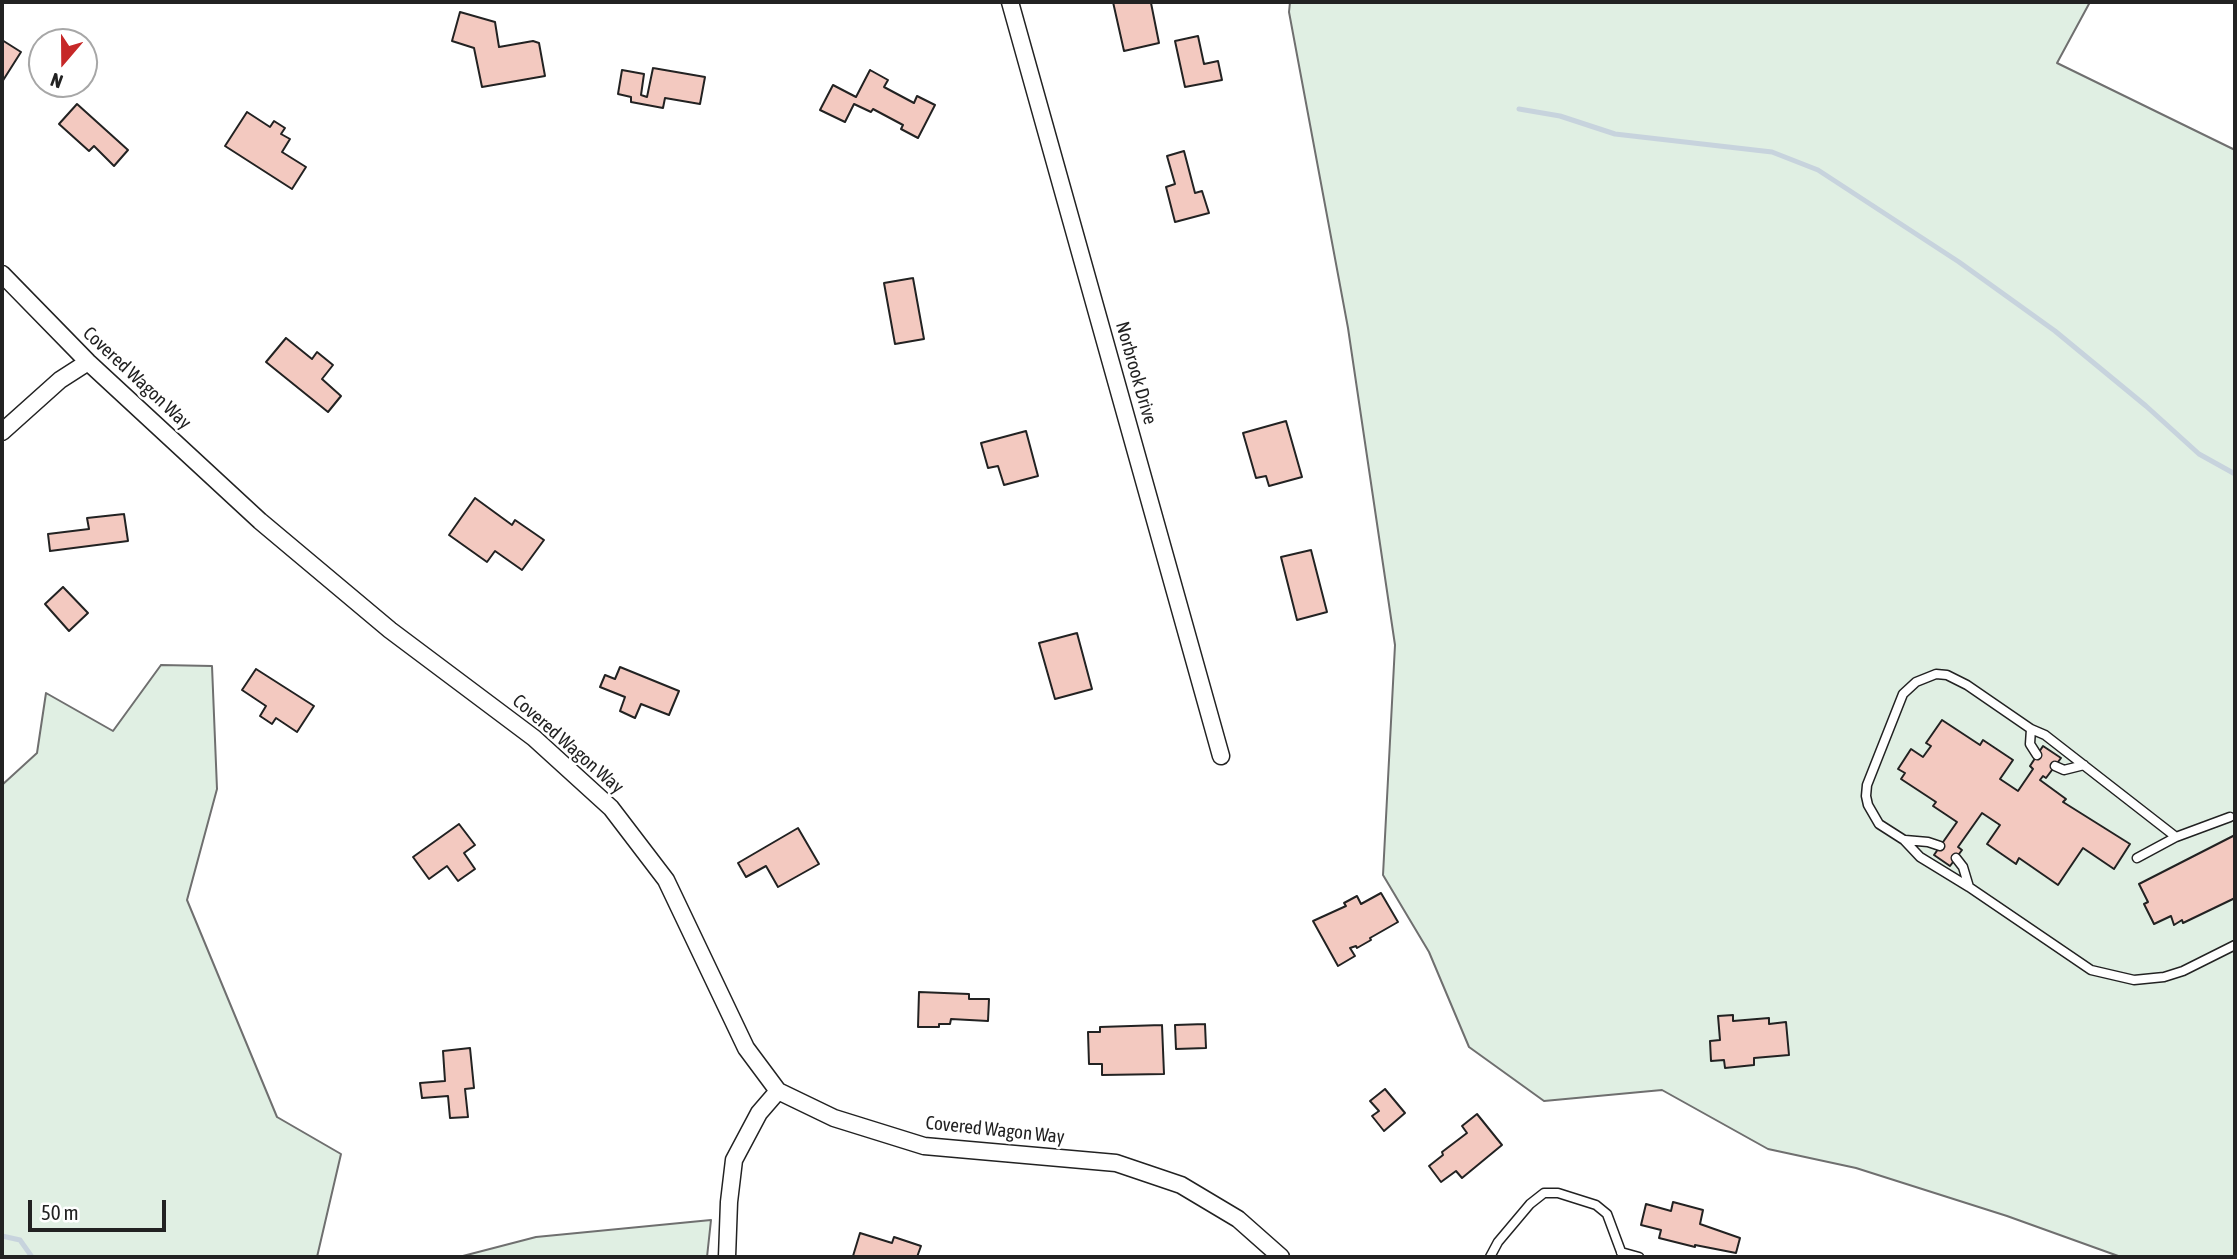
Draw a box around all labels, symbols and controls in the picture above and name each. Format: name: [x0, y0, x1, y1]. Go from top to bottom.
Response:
north arrow: [28, 28, 98, 98]
text: N: [47, 69, 66, 93]
street label: Norbrook Drive: [1110, 319, 1162, 427]
street label: Covered Wagon Way: [78, 322, 196, 434]
street label: Covered Wagon Way: [508, 690, 628, 798]
street label: Covered Wagon Way: [924, 1111, 1066, 1149]
scale bar: [32, 1186, 170, 1230]
text: 50 m: [41, 1200, 79, 1224]

